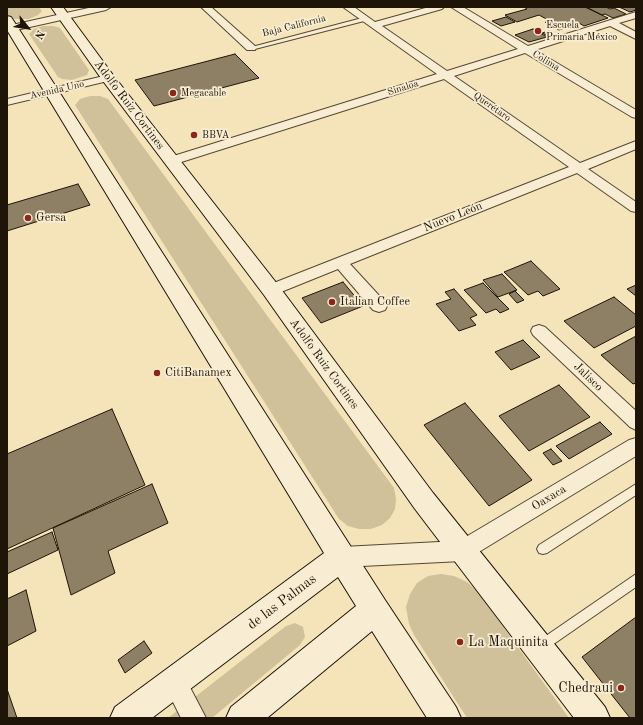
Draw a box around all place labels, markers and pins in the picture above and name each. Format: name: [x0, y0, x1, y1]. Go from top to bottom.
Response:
place label: Escuela Primaria México: [546, 19, 617, 42]
marker: Escuela Primaria México: [533, 26, 543, 36]
place label: Megacable: [181, 87, 226, 99]
marker: Megacable: [168, 88, 178, 98]
place label: BBVA: [202, 129, 229, 141]
marker: BBVA: [189, 130, 199, 140]
place label: Gersa: [36, 211, 66, 225]
marker: Gersa: [23, 213, 33, 223]
place label: Italian Coffee: [340, 295, 410, 309]
marker: Italian Coffee: [327, 297, 337, 307]
place label: CitiBanamex: [165, 366, 232, 380]
marker: CitiBanamex: [152, 368, 162, 378]
place label: La Maquinita: [468, 634, 548, 650]
marker: La Maquinita: [455, 637, 465, 647]
place label: Chedraui: [558, 680, 613, 696]
marker: Chedraui: [616, 683, 626, 693]

